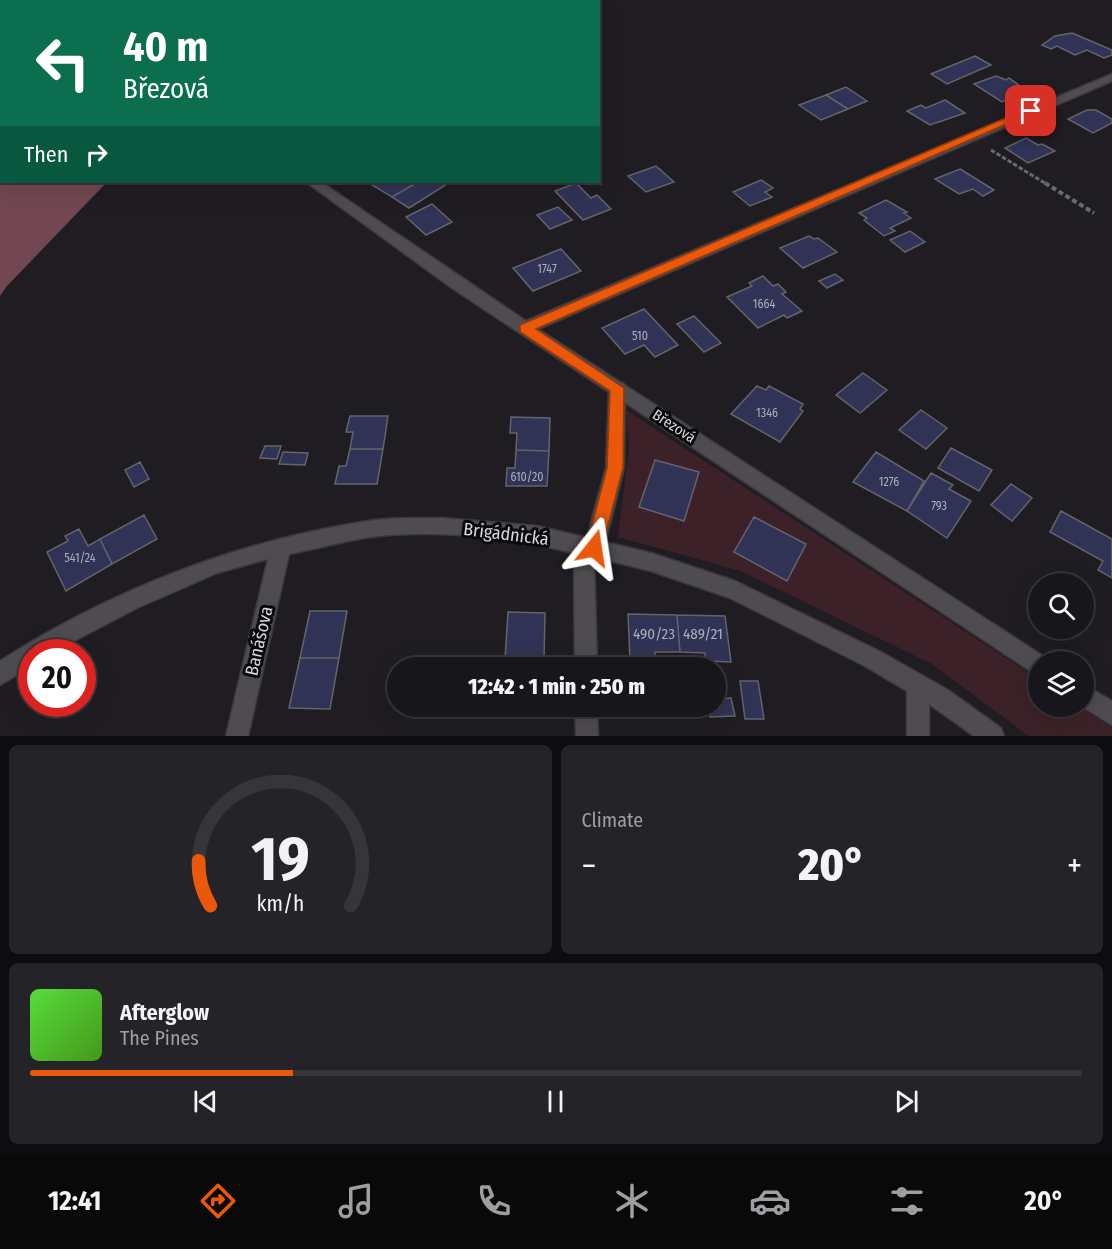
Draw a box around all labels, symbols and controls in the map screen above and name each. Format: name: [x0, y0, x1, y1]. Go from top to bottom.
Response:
text: 40 m: [123, 22, 208, 72]
icon: left: [24, 24, 102, 102]
text: Březová: [123, 73, 209, 105]
pin: [1005, 85, 1056, 136]
icon: arrive: [1014, 94, 1047, 127]
icon: right: [80, 138, 113, 171]
text: Then: [24, 141, 68, 168]
house number: 1747: [537, 262, 557, 276]
house number: 1664: [753, 297, 775, 311]
house number: 510: [632, 329, 648, 343]
street label: Březová: [649, 405, 699, 447]
house number: 1346: [756, 406, 778, 420]
house number: 610/20: [510, 470, 544, 484]
house number: 1276: [879, 475, 899, 489]
house number: 793: [931, 499, 947, 513]
position arrow: [562, 516, 626, 580]
street label: Brigádnická: [462, 518, 550, 550]
house number: 541/24: [64, 551, 96, 565]
map controls: [1028, 573, 1094, 717]
button: search: [1028, 573, 1094, 639]
street label: Banášova: [240, 604, 278, 678]
house number: 490/23: [633, 625, 675, 643]
house number: 489/21: [683, 625, 723, 643]
speed limit sign: 20: [18, 639, 96, 717]
button: layers: [1028, 651, 1094, 717]
text: 12:42 · 1 min · 250 m: [468, 673, 645, 700]
text: Climate: [582, 808, 643, 832]
text: 19: [251, 822, 310, 897]
text: 20°: [798, 838, 865, 892]
text: −: [582, 846, 596, 886]
text: +: [1067, 846, 1082, 886]
text: km/h: [256, 892, 304, 918]
text: Afterglow: [120, 999, 209, 1026]
text: The Pines: [120, 1026, 199, 1050]
icon: previous: [189, 1085, 222, 1118]
icon: pause: [539, 1085, 572, 1118]
icon: next: [890, 1085, 923, 1118]
icon: directions: [197, 1180, 239, 1222]
icon: music: [335, 1180, 377, 1222]
icon: phone: [473, 1180, 515, 1222]
icon: climate: [611, 1180, 653, 1222]
icon: car: [749, 1180, 791, 1222]
icon: filters: [886, 1180, 928, 1222]
text: 12:41: [48, 1185, 101, 1217]
text: 20°: [1024, 1185, 1064, 1217]

